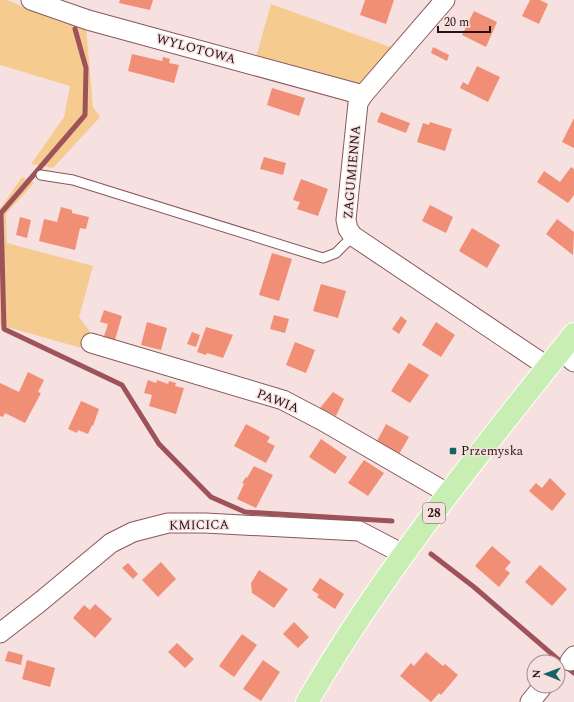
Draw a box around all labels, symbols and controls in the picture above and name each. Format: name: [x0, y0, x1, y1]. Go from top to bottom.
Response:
scale bar: [438, 8, 490, 34]
text: 20 m: [444, 13, 469, 32]
street label: WYLOTOWA: [154, 29, 238, 69]
street label: ZAGUMIENNA: [338, 124, 366, 220]
street label: PAWIA: [254, 384, 302, 418]
place label: Przemyska: [461, 441, 524, 461]
marker: Przemyska: [448, 446, 458, 456]
road number: 28: [423, 503, 445, 523]
street label: KMICICA: [169, 514, 230, 536]
north arrow: [526, 654, 566, 694]
text: N: [528, 669, 545, 678]

